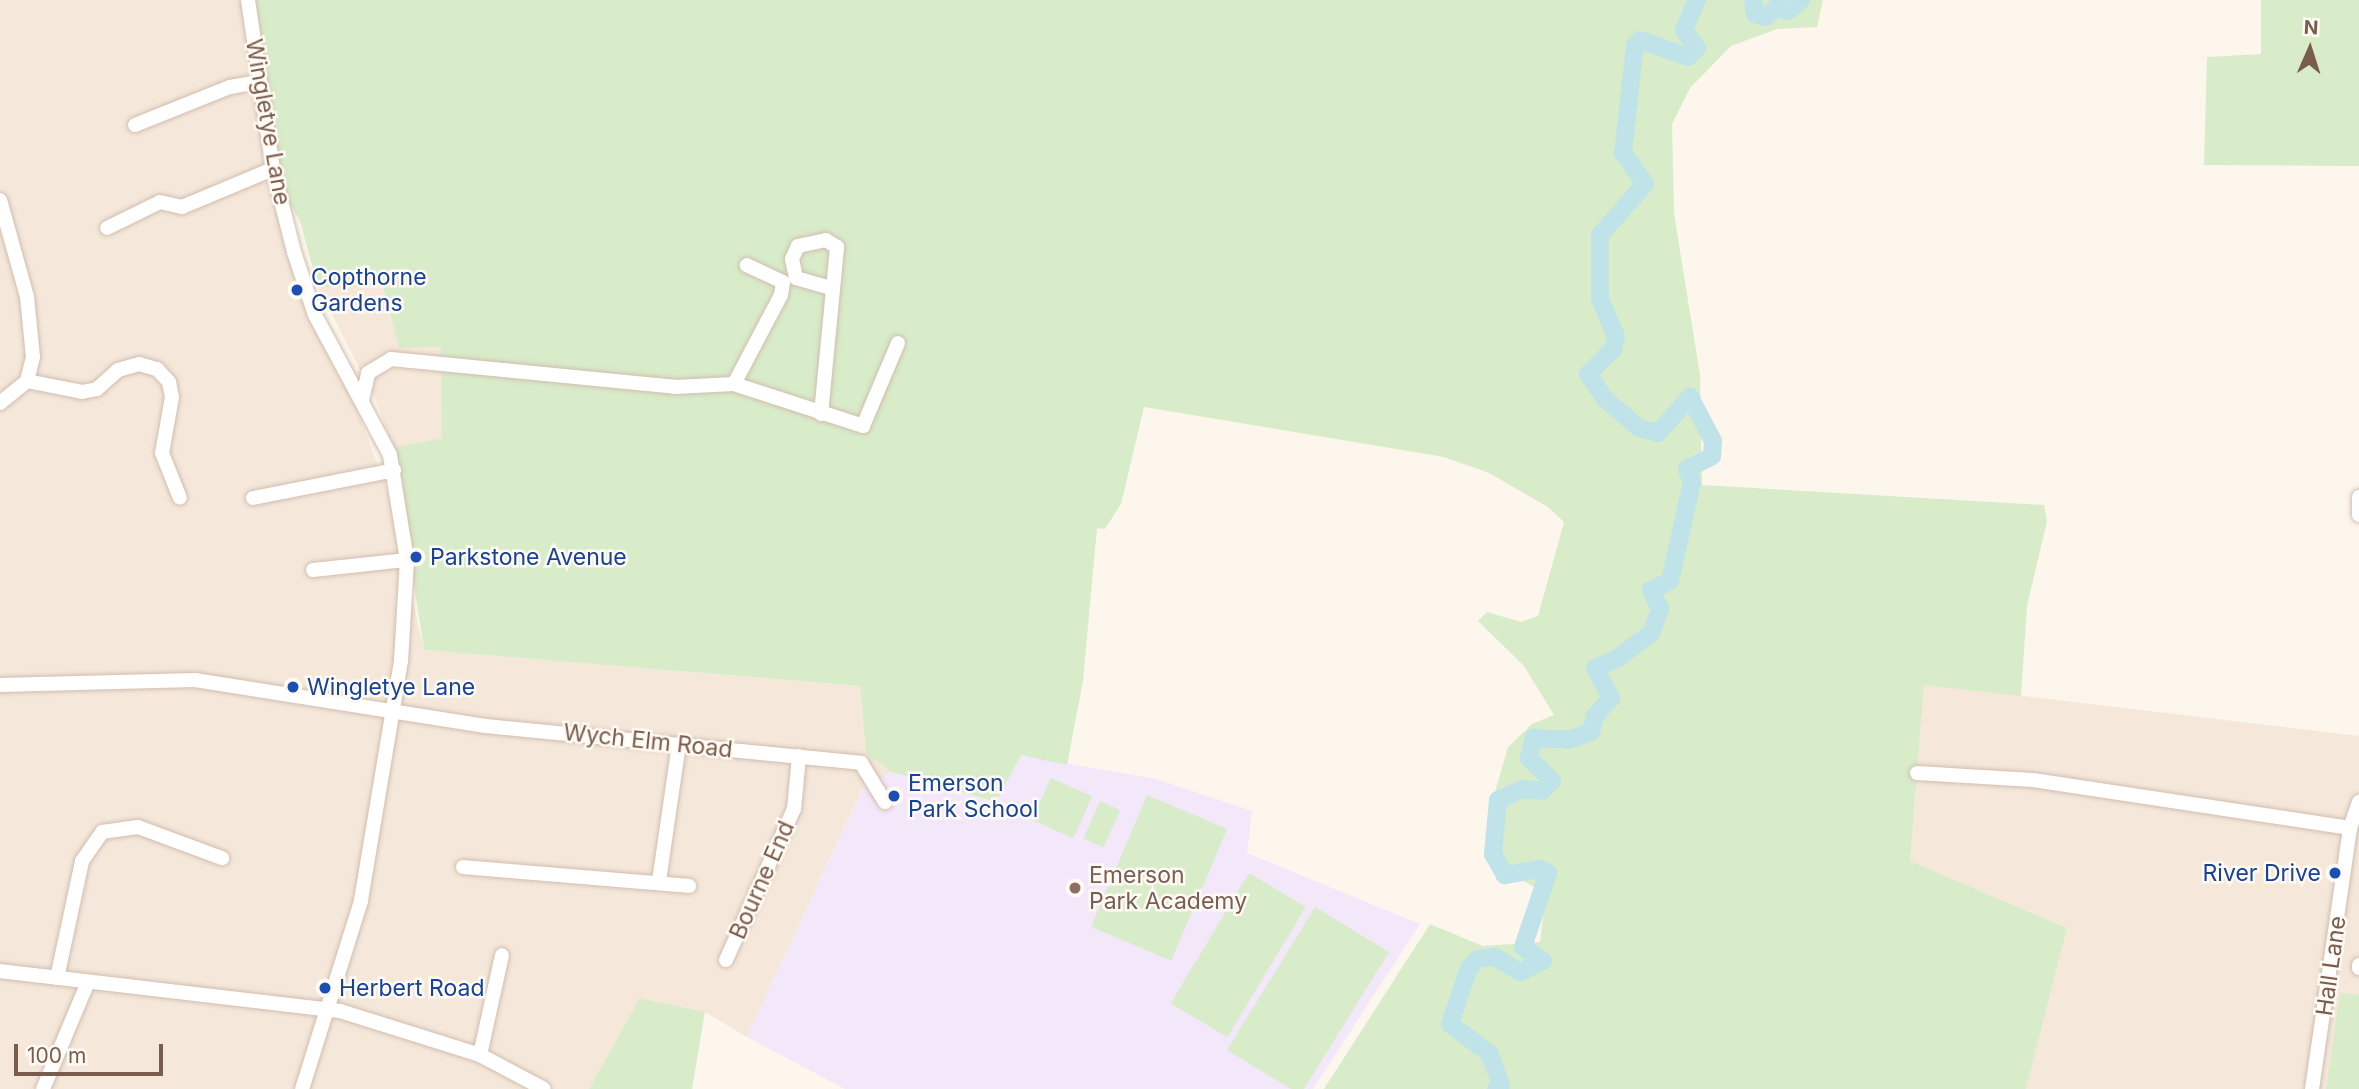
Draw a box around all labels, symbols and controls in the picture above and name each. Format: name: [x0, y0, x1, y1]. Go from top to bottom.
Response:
north arrow: [2275, 14, 2345, 84]
text: N: [2303, 16, 2319, 39]
street label: Wingletye Lane: [240, 37, 296, 207]
place label: Copthorne Gardens: [311, 263, 427, 317]
marker: Copthorne Gardens: [289, 282, 305, 298]
place label: Parkstone Avenue: [430, 543, 627, 571]
marker: Parkstone Avenue: [408, 549, 424, 565]
place label: Wingletye Lane: [307, 673, 475, 701]
marker: Wingletye Lane: [285, 679, 301, 695]
street label: Wych Elm Road: [562, 718, 734, 764]
place label: Emerson Park School: [908, 769, 1038, 823]
marker: Emerson Park School: [886, 788, 902, 804]
street label: Bourne End: [724, 817, 800, 943]
place label: River Drive: [2203, 859, 2321, 887]
place label: Emerson Park Academy: [1089, 861, 1247, 915]
marker: River Drive: [2327, 865, 2343, 881]
marker: Emerson Park Academy: [1067, 880, 1083, 896]
street label: Hall Lane: [2310, 914, 2352, 1018]
place label: Herbert Road: [339, 974, 485, 1002]
marker: Herbert Road: [317, 980, 333, 996]
scale bar: [18, 1030, 166, 1074]
text: 100 m: [27, 1043, 86, 1068]

